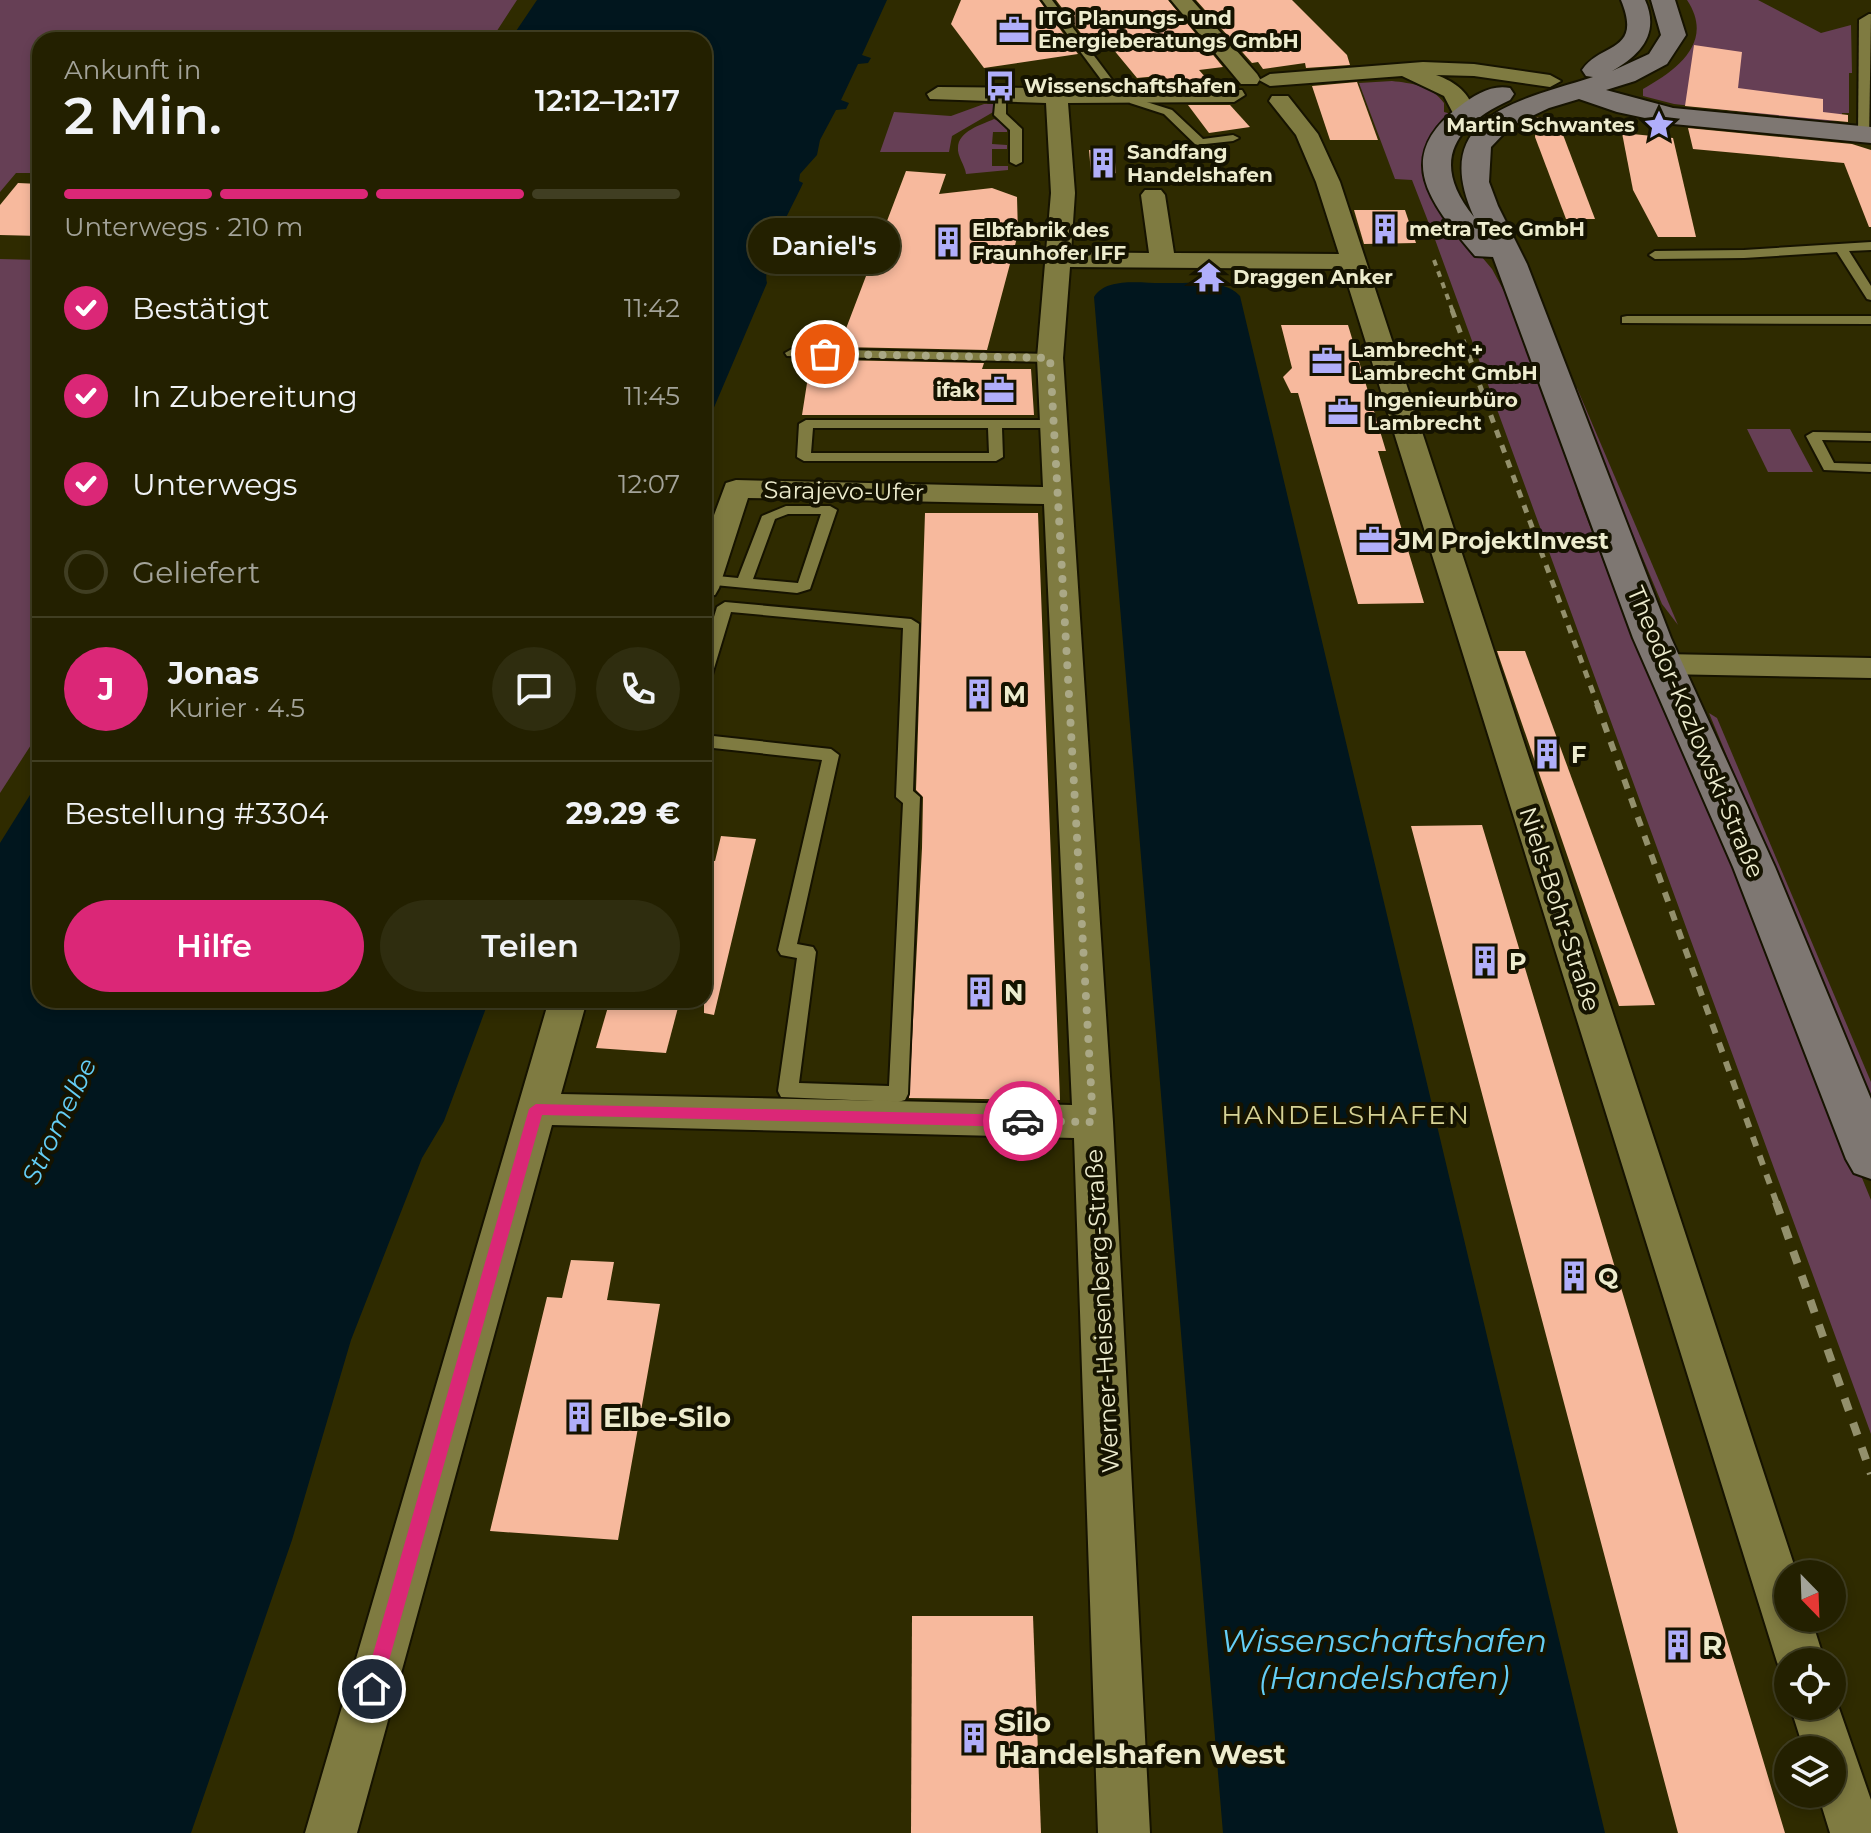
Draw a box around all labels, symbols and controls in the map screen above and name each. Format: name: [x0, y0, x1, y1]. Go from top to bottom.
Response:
place label: ITG Planungs- und Energieberatungs GmbH: [1038, 6, 1299, 53]
office icon: ITG Planungs- und Energieberatungs GmbH: [997, 13, 1031, 47]
text: Ankunft in: [64, 54, 201, 86]
bus stop icon: Wissenschaftshafen: [983, 69, 1017, 103]
place label: Wissenschaftshafen: [1024, 74, 1237, 98]
text: 12:12–12:17: [535, 82, 680, 119]
text: 2 Min.: [64, 84, 222, 147]
place icon: Martin Schwantes: [1642, 108, 1676, 142]
place label: Martin Schwantes: [1446, 113, 1635, 137]
place label: Sandfang Handelshafen: [1127, 140, 1273, 187]
building icon: Sandfang Handelshafen: [1086, 146, 1120, 180]
text: Unterwegs · 210 m: [64, 211, 303, 243]
building icon: metra Tec GmbH: [1368, 212, 1402, 246]
place label: metra Tec GmbH: [1409, 217, 1585, 241]
callout: Daniel's: [749, 218, 901, 274]
place label: Elbfabrik des Fraunhofer IFF: [972, 218, 1126, 265]
building icon: Elbfabrik des Fraunhofer IFF: [931, 225, 965, 259]
text: Daniel's: [771, 230, 877, 262]
temple icon: Draggen Anker: [1192, 260, 1226, 294]
place label: Draggen Anker: [1233, 265, 1393, 289]
icon: check: [64, 286, 108, 330]
text: Bestätigt: [132, 290, 270, 327]
text: 11:42: [624, 292, 680, 324]
pin: [791, 320, 859, 388]
icon: bag: [803, 332, 847, 376]
place label: Lambrecht + Lambrecht GmbH: [1351, 338, 1538, 385]
office icon: Lambrecht + Lambrecht GmbH: [1310, 344, 1344, 378]
office icon: ifak: [982, 373, 1016, 407]
icon: check: [64, 374, 108, 418]
text: In Zubereitung: [132, 378, 358, 415]
place label: ifak: [936, 378, 976, 402]
text: 11:45: [624, 380, 680, 412]
place label: Ingenieurbüro Lambrecht: [1367, 388, 1518, 435]
office icon: Ingenieurbüro Lambrecht: [1326, 395, 1360, 429]
icon: check: [64, 462, 108, 506]
text: Unterwegs: [132, 466, 297, 503]
text: 12:07: [618, 468, 680, 500]
street label: Sarajevo-Ufer: [763, 475, 925, 507]
office icon: JM ProjektInvest: [1357, 523, 1391, 557]
place label: JM ProjektInvest: [1397, 526, 1609, 555]
text: Geliefert: [132, 554, 260, 591]
street label: Theodor-Kozlowski-Straße: [1621, 582, 1771, 882]
button: chat: [492, 647, 576, 731]
button: phone: [596, 647, 680, 731]
text: Jonas: [168, 655, 259, 692]
text: J: [98, 671, 114, 708]
building icon: M: [962, 677, 996, 711]
place label: M: [1003, 680, 1026, 709]
text: Kurier · 4.5: [168, 692, 305, 724]
building icon: F: [1530, 737, 1564, 771]
place label: F: [1571, 740, 1586, 769]
text: Bestellung #3304: [64, 795, 328, 832]
text: 29.29 €: [566, 795, 680, 832]
street label: Niels-Bohr-Straße: [1513, 803, 1607, 1015]
button: Hilfe: [64, 900, 364, 992]
button: Teilen: [380, 900, 680, 992]
building icon: P: [1468, 944, 1502, 978]
place label: P: [1509, 947, 1527, 976]
building icon: N: [963, 975, 997, 1009]
place label: N: [1004, 978, 1023, 1007]
water label: Stromelbe: [15, 1053, 103, 1189]
courier: [983, 1081, 1063, 1161]
icon: car: [1001, 1099, 1045, 1143]
district label: HANDELSHAFEN: [1221, 1099, 1471, 1131]
street label: Werner-Heisenberg-Straße: [1079, 1148, 1125, 1474]
building icon: Q: [1557, 1259, 1591, 1293]
place label: Q: [1598, 1262, 1619, 1291]
building icon: Elbe-Silo: [562, 1400, 596, 1434]
place label: Elbe-Silo: [603, 1400, 731, 1434]
north arrow: [1774, 1560, 1846, 1632]
map controls: [1774, 1560, 1846, 1808]
water label: Wissenschaftshafen (Handelshafen): [1221, 1621, 1547, 1697]
building icon: R: [1661, 1628, 1695, 1662]
place label: R: [1702, 1628, 1723, 1662]
button: locate: [1774, 1648, 1846, 1720]
pin: [338, 1655, 406, 1723]
icon: home: [350, 1667, 394, 1711]
place label: Silo Handelshafen West: [998, 1705, 1286, 1771]
building icon: Silo Handelshafen West: [957, 1721, 991, 1755]
button: layers: [1774, 1736, 1846, 1808]

